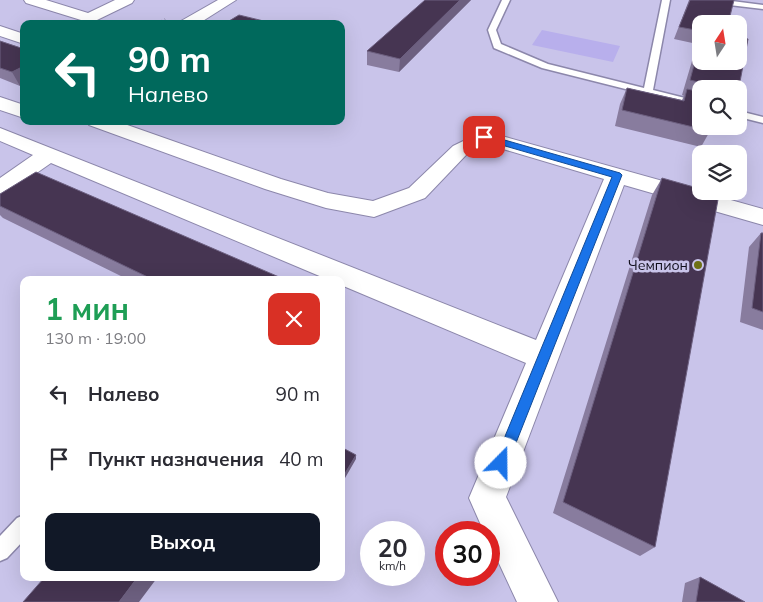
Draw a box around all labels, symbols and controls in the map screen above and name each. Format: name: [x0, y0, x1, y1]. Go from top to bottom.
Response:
north arrow: [692, 15, 748, 70]
map controls: [692, 15, 747, 200]
text: 90 m: [128, 37, 211, 81]
icon: left: [45, 40, 110, 105]
text: Налево: [128, 80, 208, 108]
button: search: [692, 80, 747, 135]
pin: [463, 116, 505, 158]
icon: arrive: [470, 123, 498, 151]
button: layers: [692, 145, 747, 200]
place label: Чемпион: [628, 256, 688, 274]
marker: Чемпион: [692, 259, 704, 271]
text: 1 мин: [45, 290, 129, 328]
button: close: [268, 293, 320, 345]
text: 130 m · 19:00: [45, 328, 146, 348]
icon: left: [45, 380, 73, 408]
text: Налево: [88, 382, 160, 406]
text: 90 m: [276, 382, 320, 406]
position arrow: [474, 436, 526, 488]
icon: arrive: [45, 445, 73, 473]
text: Пункт назначения: [88, 447, 264, 471]
text: 40 m: [279, 447, 323, 471]
button: Выход: [45, 513, 320, 571]
speed limit sign: 30: [435, 521, 500, 586]
text: 20: [377, 532, 408, 563]
text: km/h: [379, 558, 406, 573]

